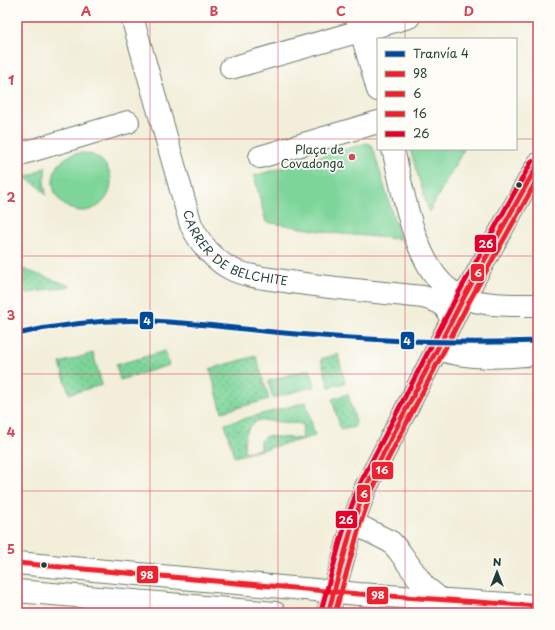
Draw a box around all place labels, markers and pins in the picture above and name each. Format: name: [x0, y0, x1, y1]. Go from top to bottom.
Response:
place label: Plaça de Covadonga: [280, 140, 345, 172]
marker: Plaça de Covadonga: [347, 152, 357, 162]
unlabelled marker: [514, 180, 524, 190]
unlabelled marker: [39, 560, 49, 570]

